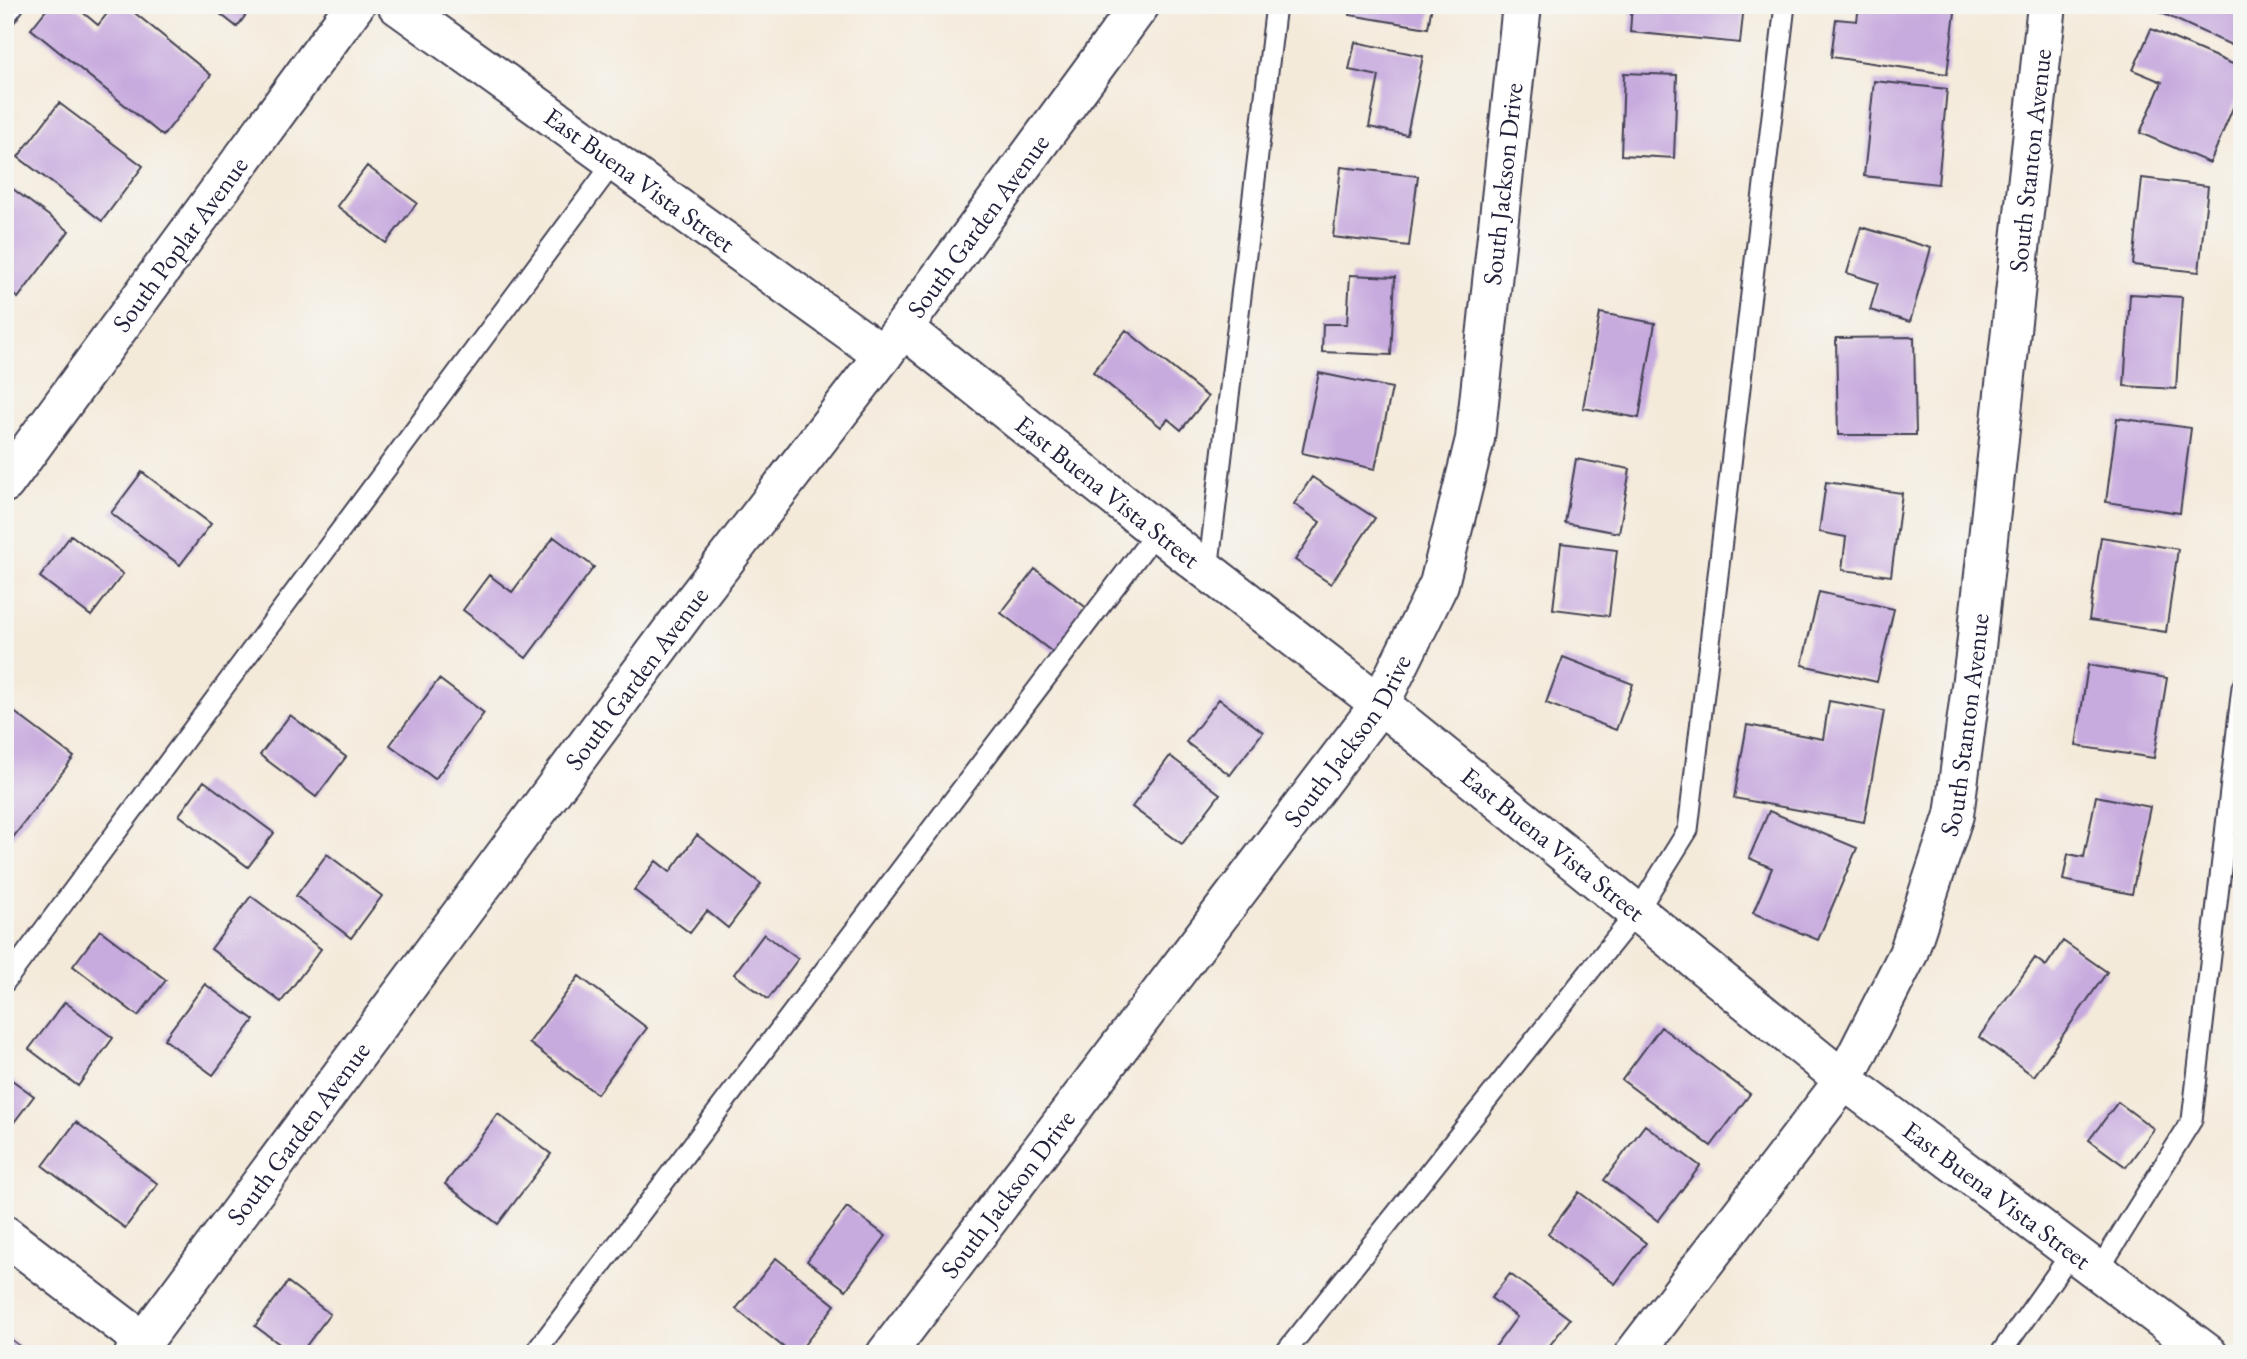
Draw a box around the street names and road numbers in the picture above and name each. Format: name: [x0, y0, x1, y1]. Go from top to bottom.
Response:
street label: South Stanton Avenue: [2001, 47, 2059, 274]
street label: South Jackson Drive: [1475, 81, 1530, 287]
street label: East Buena Vista Street: [537, 100, 742, 260]
street label: South Garden Avenue: [899, 127, 1057, 325]
street label: South Poplar Avenue: [104, 150, 256, 339]
street label: East Buena Vista Street: [1008, 407, 1207, 576]
street label: South Garden Avenue: [557, 580, 716, 777]
street label: South Stanton Avenue: [1931, 612, 1997, 840]
street label: South Jackson Drive: [1276, 649, 1419, 834]
street label: East Buena Vista Street: [1454, 759, 1652, 929]
street label: South Garden Avenue: [219, 1035, 377, 1232]
street label: South Jackson Drive: [933, 1103, 1083, 1285]
street label: East Buena Vista Street: [1896, 1113, 2098, 1277]

